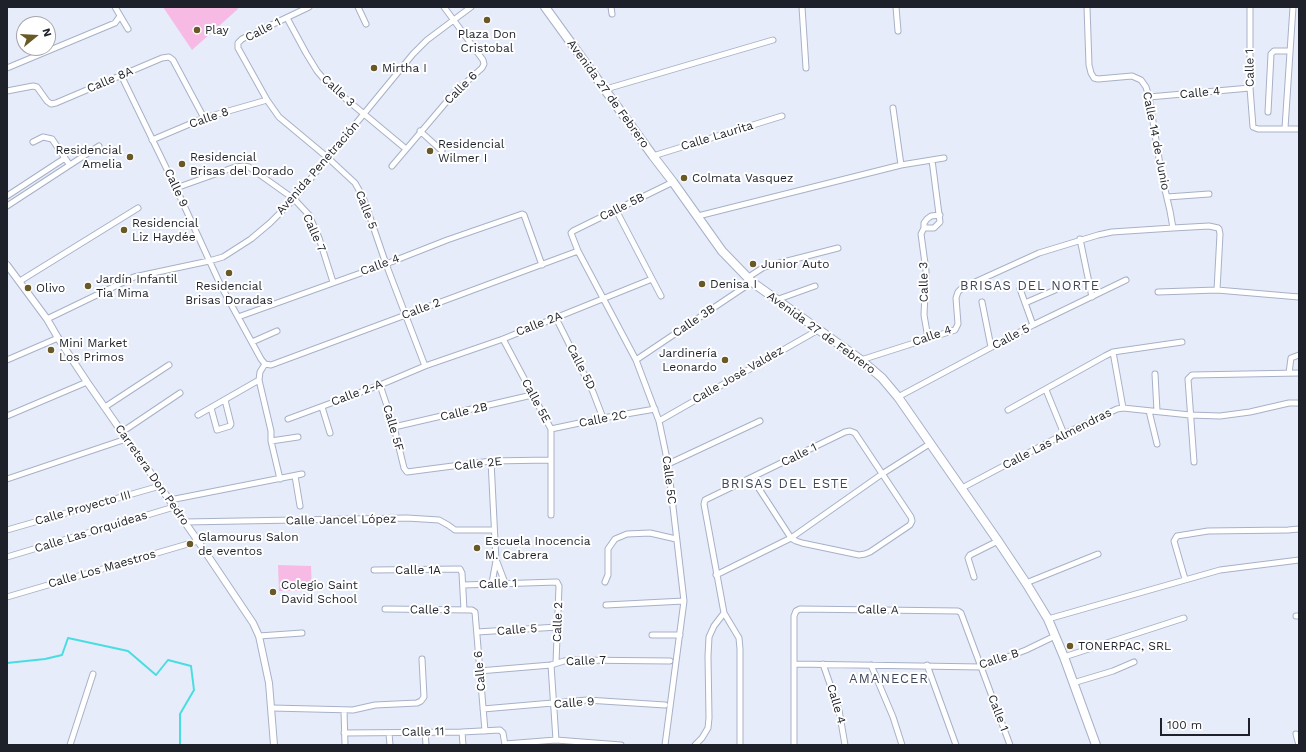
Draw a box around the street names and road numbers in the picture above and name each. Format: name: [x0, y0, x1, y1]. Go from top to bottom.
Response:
street label: Calle 1: [243, 15, 283, 45]
street label: Avenida 27 de Febrero: [564, 37, 652, 151]
street label: Calle 1: [1242, 49, 1258, 87]
street label: Calle 8A: [85, 64, 135, 96]
street label: Calle 6: [442, 69, 480, 107]
street label: Calle 3: [318, 72, 358, 110]
street label: Calle 4: [1179, 84, 1221, 102]
street label: Calle 14 de Junio: [1139, 91, 1173, 191]
street label: Calle 8: [187, 105, 231, 131]
street label: Avenida Penetración: [273, 118, 363, 218]
street label: Calle Laurita: [679, 118, 755, 154]
street label: Calle 9: [161, 166, 191, 210]
street label: Calle 5: [352, 189, 380, 231]
street label: Calle 5B: [597, 190, 647, 224]
street label: Calle 7: [299, 212, 329, 254]
street label: Calle 4: [358, 251, 402, 279]
street label: Calle 3: [916, 262, 932, 302]
street label: Avenida 27 de Febrero: [764, 289, 878, 377]
street label: Calle 2: [400, 295, 442, 323]
street label: Calle 3B: [670, 302, 718, 340]
street label: Calle 2A: [514, 309, 564, 339]
street label: Calle 5: [990, 321, 1032, 353]
street label: Calle 4: [910, 323, 954, 349]
street label: Calle 5D: [563, 342, 599, 392]
street label: Calle José Valdez: [690, 343, 786, 407]
street label: Calle 5E: [518, 376, 554, 426]
street label: Calle 2-A: [329, 377, 385, 409]
street label: Calle 2B: [439, 400, 489, 424]
street label: Calle 5F: [380, 403, 406, 453]
street label: Calle Las Almendras: [1000, 405, 1114, 473]
street label: Calle 2C: [578, 407, 628, 431]
street label: Carretera Don Pedro: [112, 422, 192, 528]
street label: Calle 1: [779, 440, 819, 470]
street label: Calle 2E: [453, 454, 503, 474]
street label: Calle 5C: [659, 455, 679, 505]
street label: Calle Proyecto III: [33, 487, 133, 529]
street label: Calle Las Orquídeas: [33, 508, 149, 556]
street label: Calle Jancel López: [286, 512, 396, 528]
street label: Calle Los Maestros: [46, 547, 158, 591]
street label: Calle 1A: [395, 563, 441, 577]
street label: Calle 1: [479, 576, 517, 592]
street label: Calle 3: [410, 602, 450, 618]
street label: Calle 2: [550, 602, 566, 642]
street label: Calle A: [857, 602, 899, 618]
street label: Calle 5: [496, 621, 538, 639]
street label: Calle B: [977, 646, 1021, 672]
street label: Calle 6: [471, 650, 489, 692]
street label: Calle 7: [566, 653, 606, 669]
street label: Calle 4: [823, 682, 849, 726]
street label: Calle 1: [984, 693, 1012, 733]
street label: Calle 9: [553, 694, 595, 712]
street label: Calle 11: [402, 724, 444, 740]

